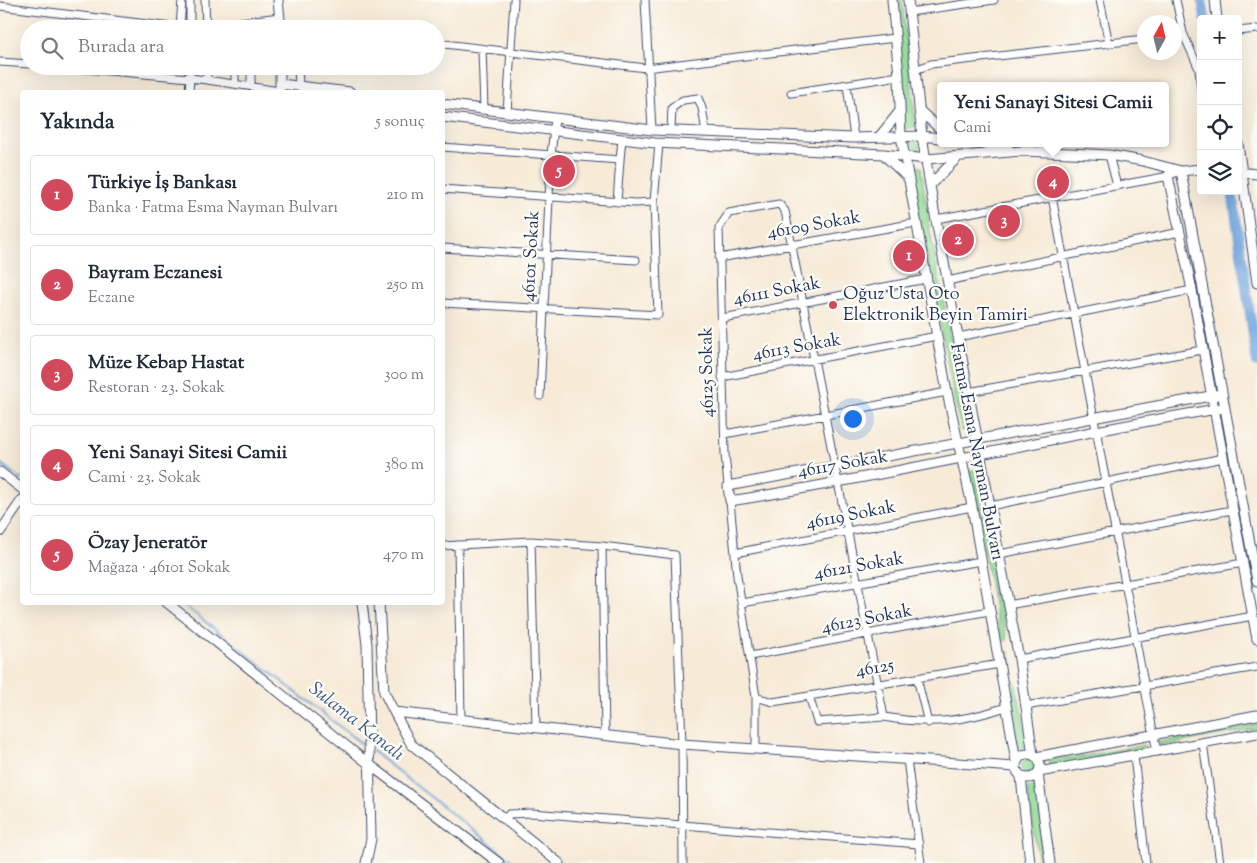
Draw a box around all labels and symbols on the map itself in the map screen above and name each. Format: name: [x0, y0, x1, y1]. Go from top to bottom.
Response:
north arrow: [1137, 15, 1182, 60]
pin: 5: [543, 152, 575, 190]
pin: 4: [1037, 163, 1069, 201]
pin: 3: [988, 202, 1020, 240]
street label: 46109 Sokak: [765, 205, 863, 247]
street label: 46101 Sokak: [517, 210, 547, 302]
pin: 2: [942, 221, 974, 259]
pin: 1: [893, 237, 925, 275]
street label: 46111 Sokak: [731, 271, 823, 313]
place label: Oğuz Usta Oto Elektronik Beyin Tamiri: [843, 282, 1028, 329]
marker: Oğuz Usta Oto Elektronik Beyin Tamiri: [827, 299, 839, 311]
street label: 46125 Sokak: [694, 326, 722, 418]
street label: 46113 Sokak: [751, 327, 843, 369]
street label: Fatma Esma Nayman Bulvarı: [942, 341, 1010, 563]
your location: [840, 406, 866, 432]
street label: 46117 Sokak: [796, 444, 890, 486]
street label: 46119 Sokak: [804, 495, 898, 537]
street label: 46121 Sokak: [812, 546, 906, 588]
street label: 46123 Sokak: [819, 598, 915, 642]
street label: 46125: [854, 653, 896, 685]
water label: Sulama Kanalı: [302, 676, 410, 768]

